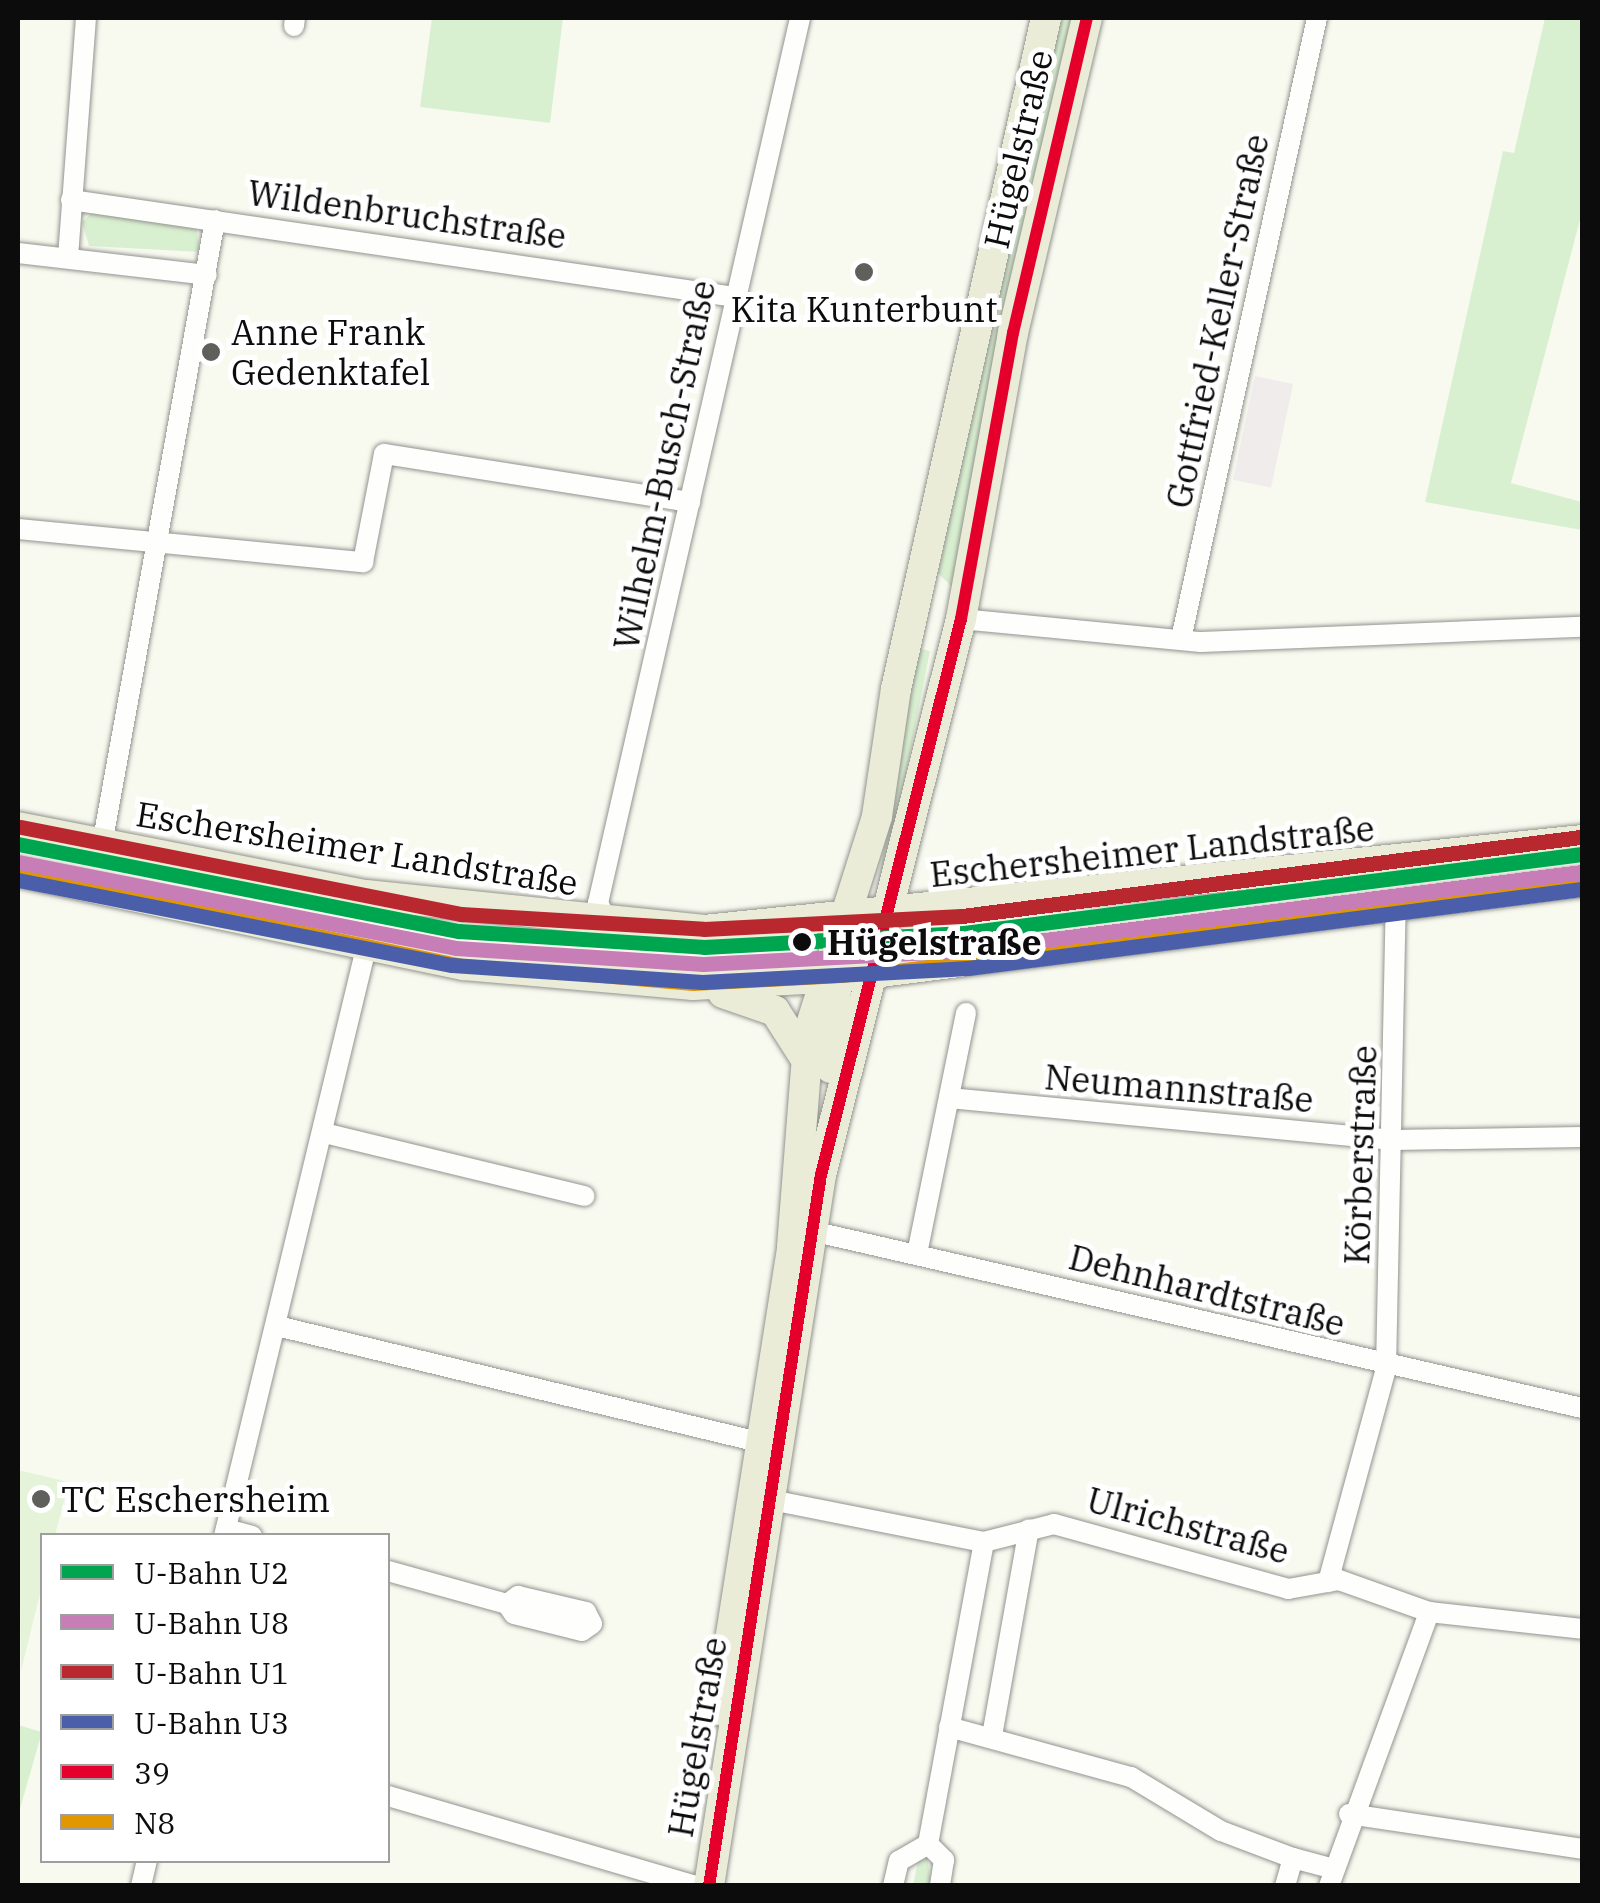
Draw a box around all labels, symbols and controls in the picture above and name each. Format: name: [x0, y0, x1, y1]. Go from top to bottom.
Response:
street label: Hügelstraße: [975, 46, 1061, 252]
street label: Gottfried-Keller-Straße: [1157, 130, 1277, 512]
street label: Wildenbruchstraße: [245, 171, 569, 257]
marker: Kita Kunterbunt: [853, 261, 875, 283]
street label: Wilhelm-Busch-Straße: [604, 276, 724, 654]
place label: Kita Kunterbunt: [730, 288, 998, 330]
place label: Anne Frank Gedenktafel: [231, 311, 430, 393]
marker: Anne Frank Gedenktafel: [200, 341, 222, 363]
street label: Eschersheimer Landstraße: [133, 792, 581, 904]
street label: Eschersheimer Landstraße: [928, 807, 1376, 895]
place label: Hügelstraße: [827, 921, 1041, 963]
marker: Hügelstraße: [786, 926, 818, 958]
street label: Körberstraße: [1335, 1045, 1385, 1265]
street label: Neumannstraße: [1043, 1055, 1315, 1121]
street label: Dehnhardtstraße: [1065, 1235, 1349, 1345]
place label: TC Eschersheim: [61, 1478, 330, 1520]
street label: Ulrichstraße: [1082, 1478, 1294, 1572]
marker: TC Eschersheim: [30, 1488, 52, 1510]
legend: [40, 1533, 390, 1863]
text: U-Bahn U2: [134, 1553, 289, 1592]
text: U-Bahn U8: [134, 1603, 289, 1642]
street label: Hügelstraße: [659, 1634, 735, 1840]
text: U-Bahn U1: [134, 1653, 289, 1692]
text: U-Bahn U3: [134, 1703, 289, 1742]
text: 39: [134, 1753, 170, 1792]
text: N8: [134, 1803, 175, 1842]

